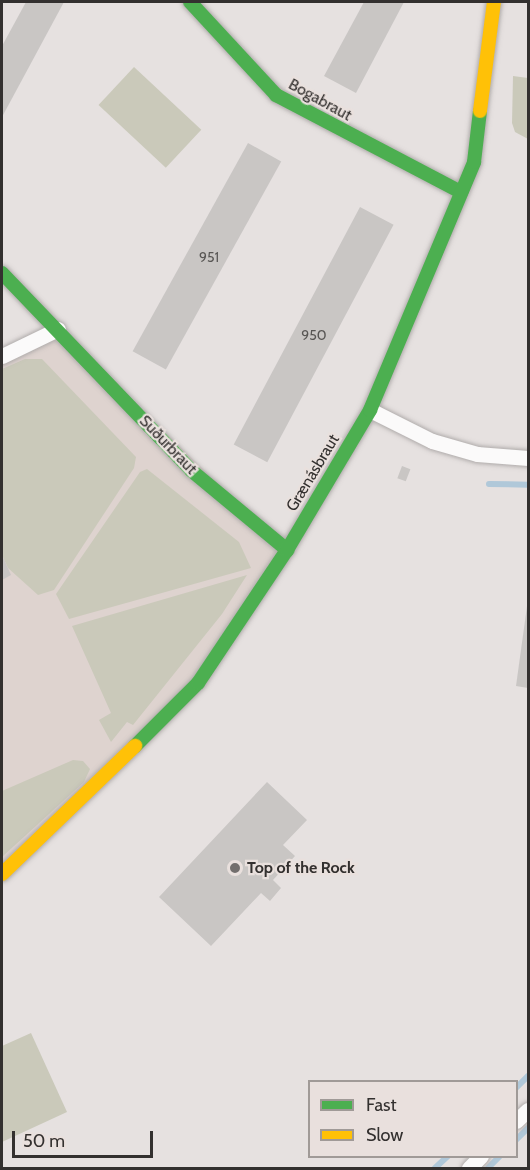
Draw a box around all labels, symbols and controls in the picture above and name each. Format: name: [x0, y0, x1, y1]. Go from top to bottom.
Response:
street label: Bogabraut: [285, 75, 355, 125]
house number: 951: [199, 249, 219, 265]
house number: 950: [301, 327, 327, 343]
street label: Suðurbraut: [135, 411, 201, 479]
street label: Grænásbraut: [282, 431, 344, 515]
place label: Top of the Rock: [247, 858, 355, 878]
marker: Top of the Rock: [228, 861, 242, 875]
legend: [308, 1080, 518, 1158]
text: Fast: [366, 1094, 397, 1116]
scale bar: [15, 1119, 156, 1157]
text: Slow: [366, 1124, 403, 1146]
text: 50 m: [23, 1130, 65, 1152]

